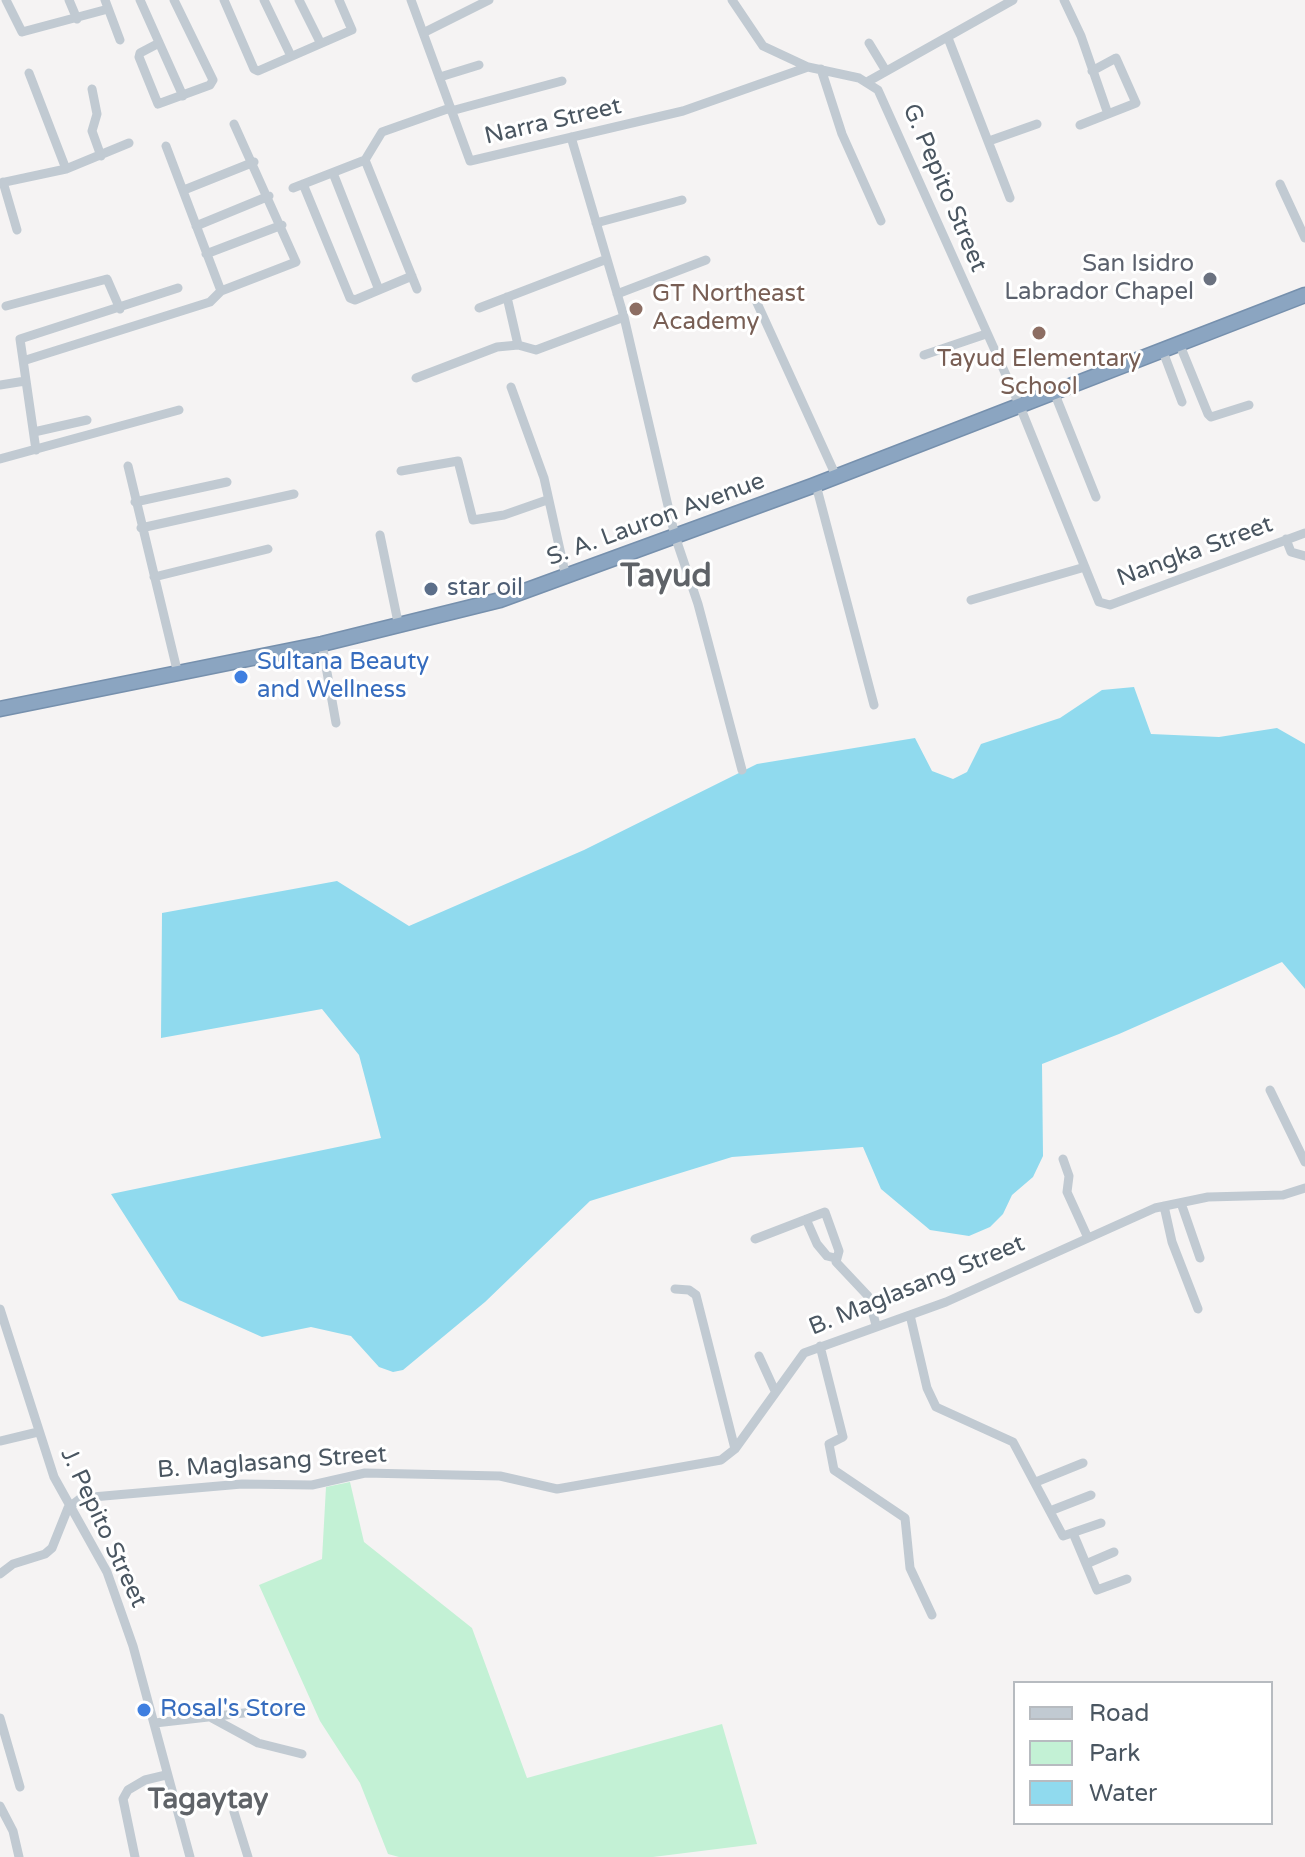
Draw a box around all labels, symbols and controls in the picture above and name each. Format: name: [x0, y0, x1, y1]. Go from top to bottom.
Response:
street label: Narra Street: [482, 92, 624, 152]
street label: G. Pepito Street: [896, 100, 992, 276]
place label: San Isidro Labrador Chapel: [1004, 251, 1194, 307]
marker: San Isidro Labrador Chapel: [1201, 270, 1219, 288]
place label: GT Northeast Academy: [652, 281, 805, 337]
marker: GT Northeast Academy: [627, 300, 645, 318]
marker: Tayud Elementary School: [1030, 324, 1048, 342]
place label: Tayud Elementary School: [937, 346, 1141, 402]
street label: S. A. Lauron Avenue: [543, 467, 769, 573]
street label: Nangka Street: [1113, 510, 1277, 594]
district label: Tayud: [620, 559, 712, 597]
place label: star oil: [447, 575, 523, 603]
marker: star oil: [422, 580, 440, 598]
place label: Sultana Beauty and Wellness: [257, 649, 429, 705]
marker: Sultana Beauty and Wellness: [232, 668, 250, 686]
street label: B. Maglasang Street: [805, 1230, 1029, 1342]
street label: B. Maglasang Street: [156, 1441, 388, 1485]
street label: J. Pepito Street: [53, 1444, 153, 1612]
legend: [1013, 1681, 1273, 1825]
place label: Rosal's Store: [160, 1696, 306, 1724]
text: Road: [1089, 1699, 1149, 1728]
marker: Rosal's Store: [135, 1701, 153, 1719]
text: Park: [1089, 1739, 1140, 1768]
text: Water: [1089, 1779, 1157, 1808]
district label: Tagaytay: [148, 1784, 268, 1818]

